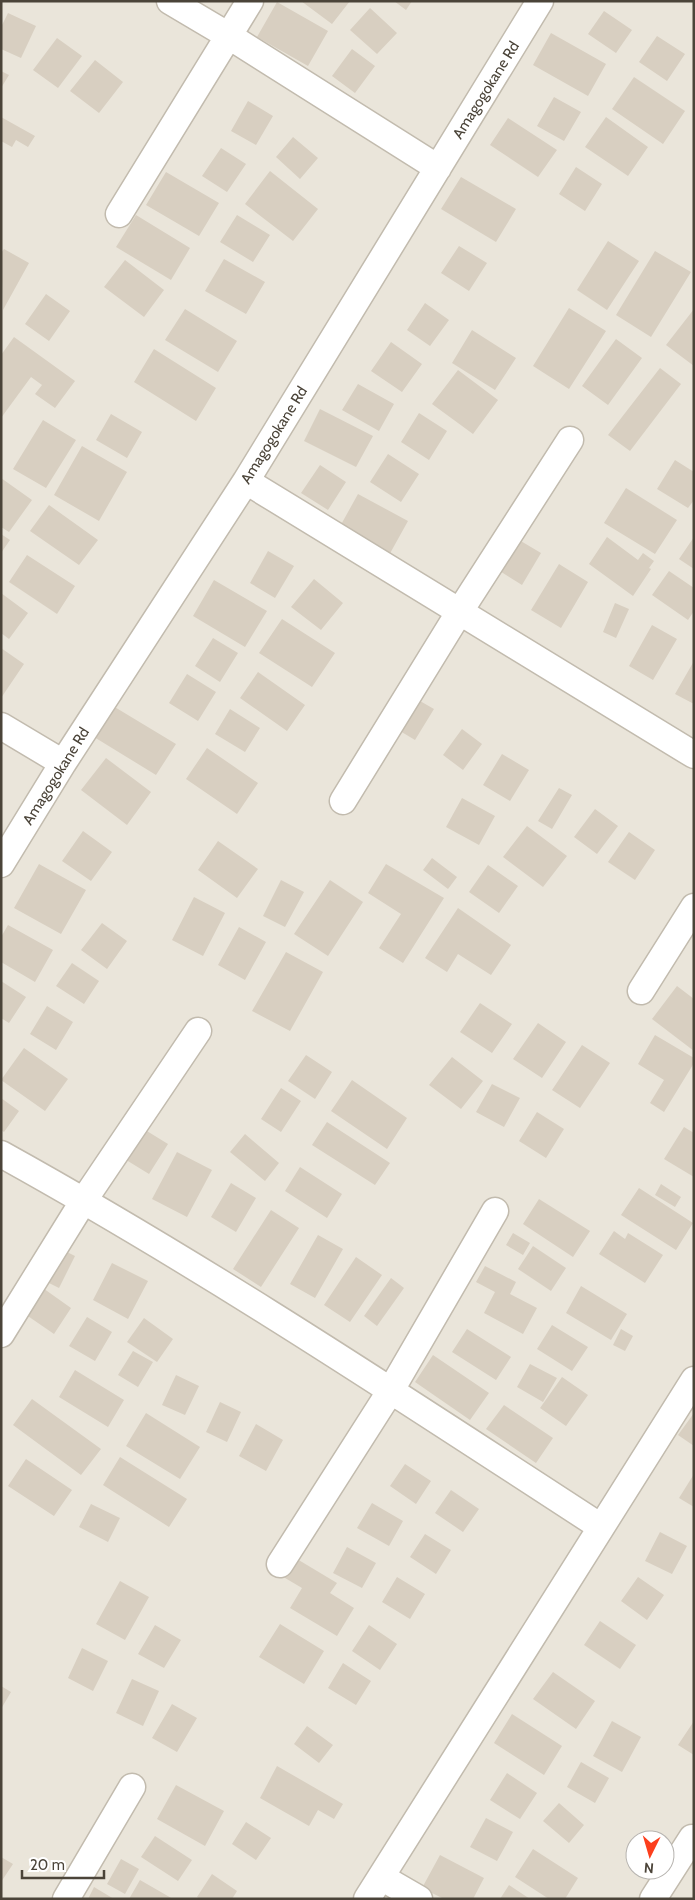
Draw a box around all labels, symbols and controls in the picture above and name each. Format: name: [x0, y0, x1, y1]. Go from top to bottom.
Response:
street label: Amagogokane Rd: [449, 38, 523, 142]
street label: Amagogokane Rd: [237, 383, 311, 487]
street label: Amagogokane Rd: [19, 724, 93, 828]
north arrow: [625, 1830, 675, 1880]
scale bar: [22, 1848, 105, 1880]
text: 20 m: [30, 1856, 65, 1874]
text: N: [643, 1859, 655, 1877]

